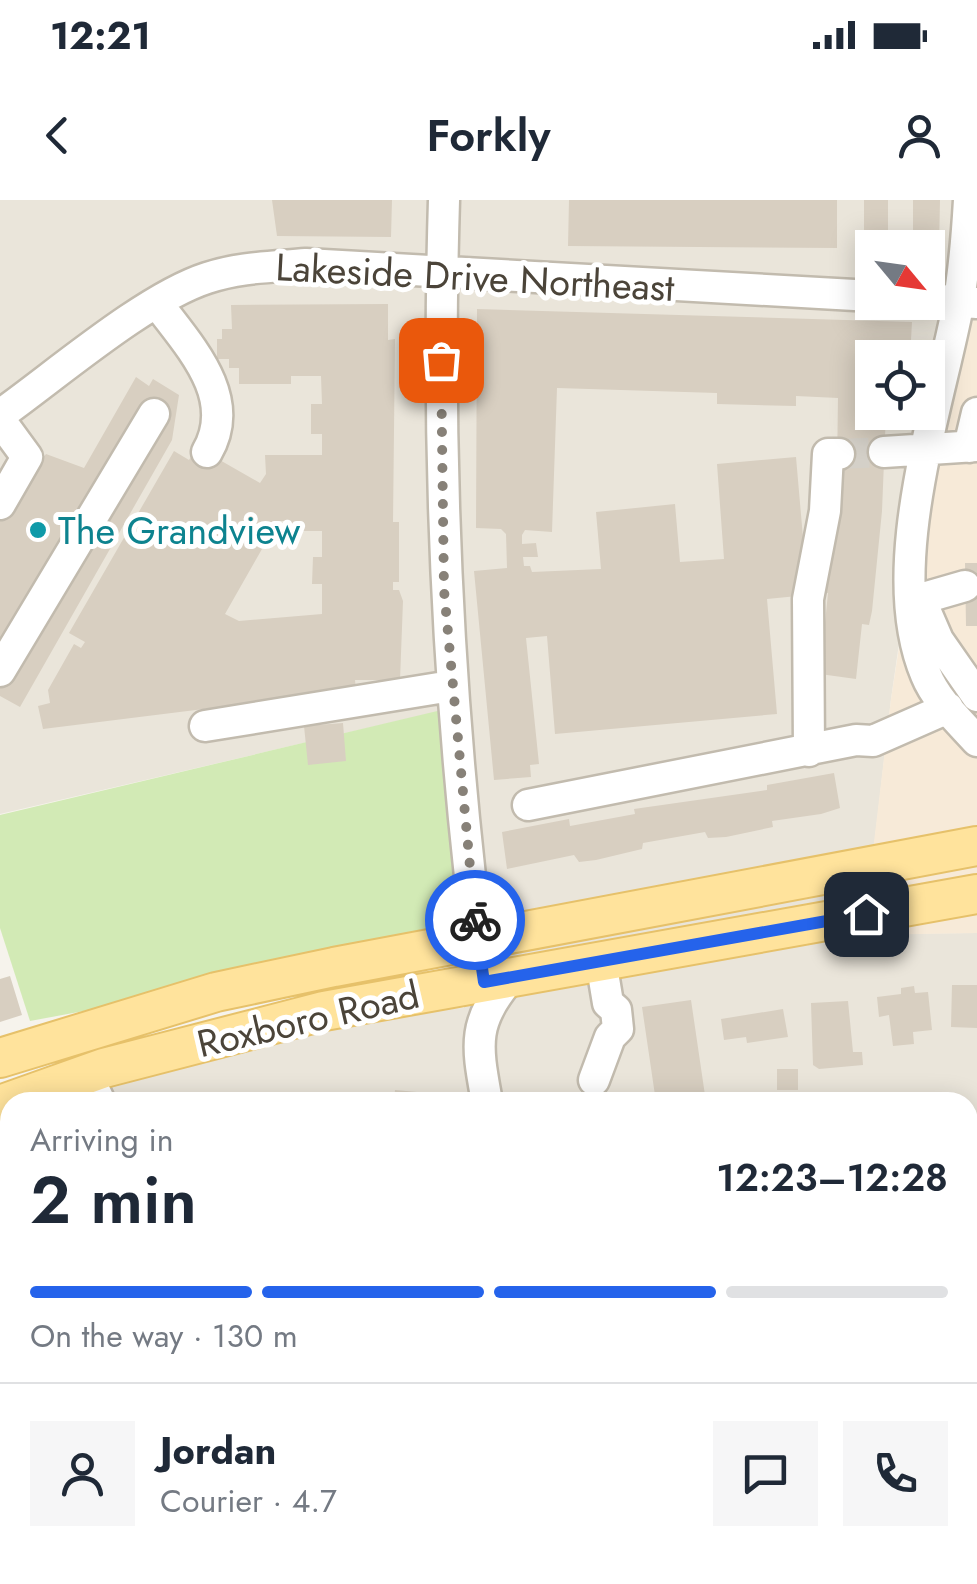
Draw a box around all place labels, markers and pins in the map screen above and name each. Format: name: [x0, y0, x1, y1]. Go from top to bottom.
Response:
pin: [399, 318, 484, 403]
place label: The Grandview: [58, 503, 301, 558]
marker: The Grandview: [27, 519, 49, 541]
pin: [824, 872, 909, 957]

